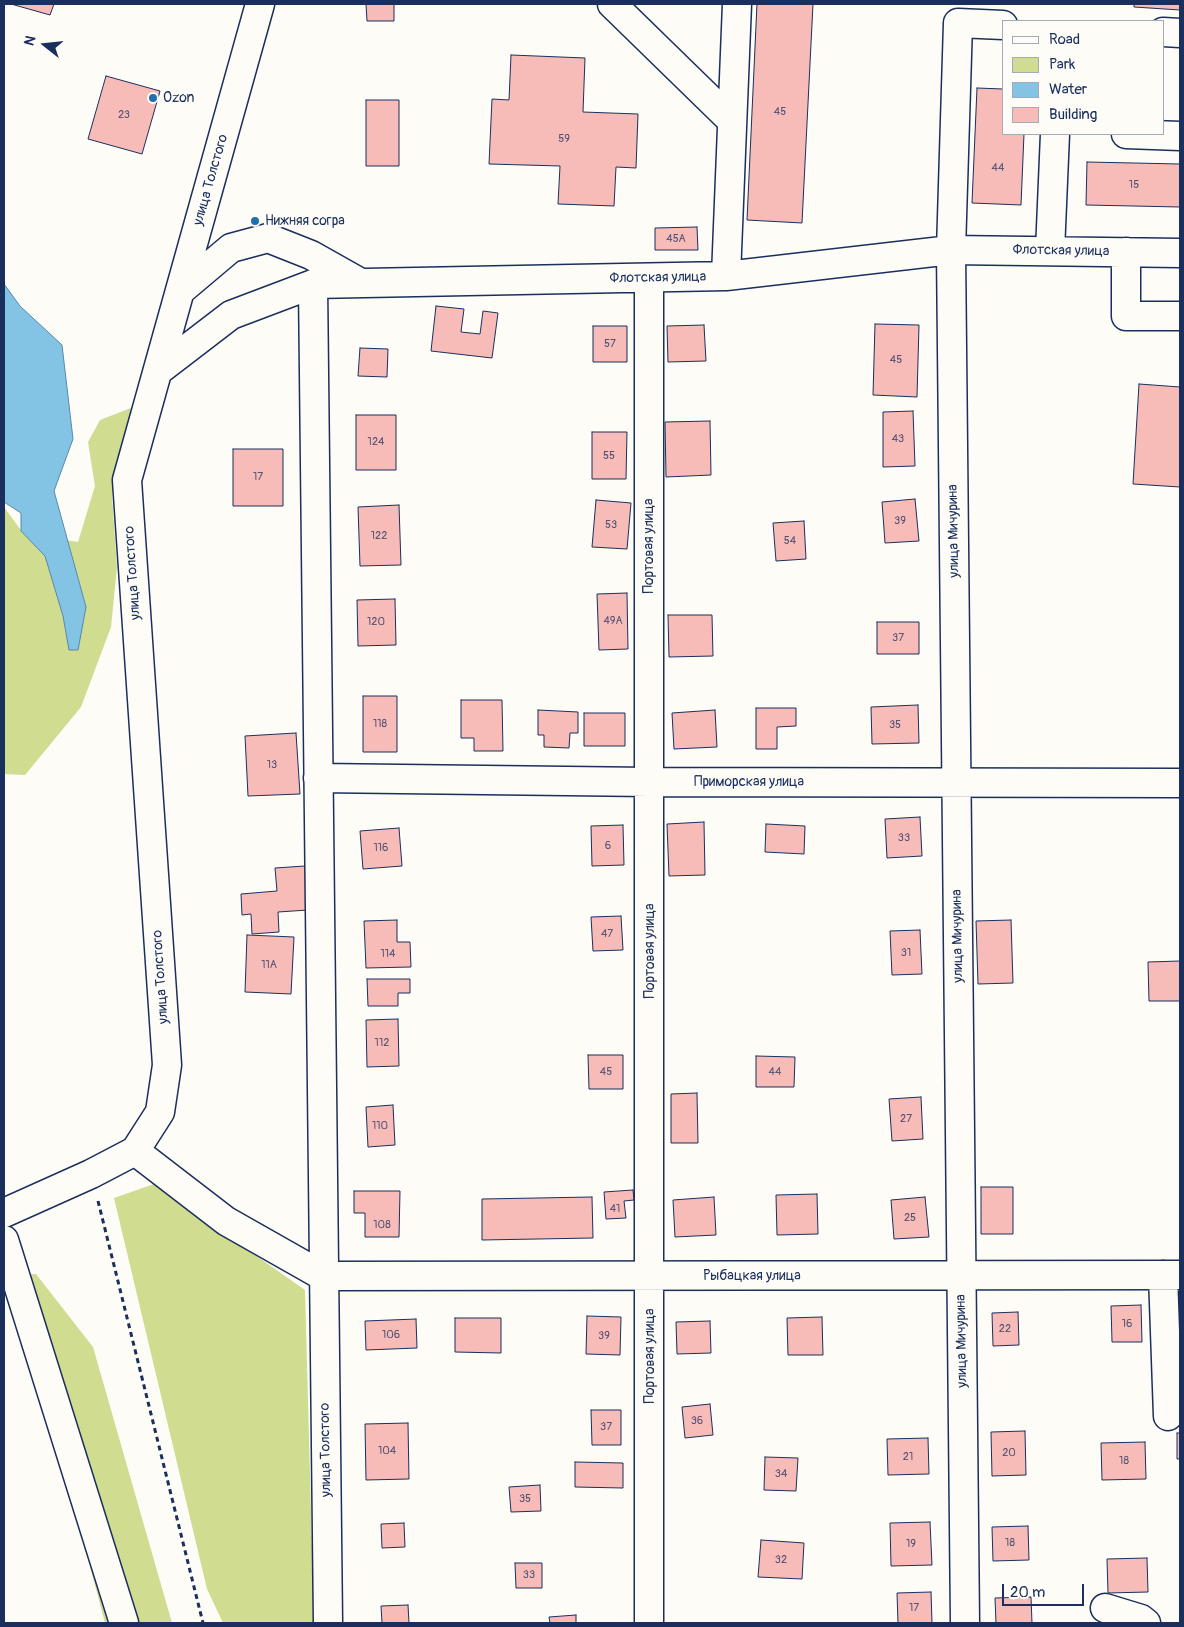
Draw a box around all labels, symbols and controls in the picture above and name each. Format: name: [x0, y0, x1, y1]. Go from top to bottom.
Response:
north arrow: [20, 20, 70, 70]
legend: [1002, 20, 1164, 135]
text: Road: [1049, 30, 1080, 49]
text: N: [21, 34, 40, 48]
text: Park: [1049, 55, 1075, 74]
text: Water: [1049, 80, 1087, 99]
place label: Ozon: [163, 90, 194, 106]
marker: Ozon: [147, 92, 159, 104]
house number: 45: [774, 105, 786, 119]
text: Building: [1049, 105, 1097, 124]
house number: 23: [118, 108, 130, 122]
street label: улица Толстого: [190, 132, 232, 228]
house number: 59: [558, 132, 570, 146]
house number: 44: [992, 161, 1004, 175]
house number: 15: [1129, 178, 1139, 192]
place label: Нижняя согра: [265, 213, 345, 229]
marker: Нижняя согра: [249, 215, 261, 227]
house number: 45А: [666, 232, 686, 246]
street label: Флотская улица: [1013, 242, 1109, 260]
street label: Флотская улица: [610, 269, 706, 287]
house number: 57: [604, 337, 616, 351]
house number: 45: [890, 353, 902, 367]
house number: 43: [892, 432, 904, 446]
house number: 124: [368, 435, 384, 449]
house number: 55: [603, 449, 615, 463]
house number: 17: [253, 470, 263, 484]
street label: улица Мичурина: [945, 484, 963, 578]
street label: Портовая улица: [641, 499, 657, 593]
house number: 39: [894, 514, 906, 528]
house number: 53: [605, 518, 617, 532]
street label: улица Толстого: [121, 525, 145, 621]
house number: 122: [371, 529, 387, 543]
house number: 54: [784, 534, 796, 548]
house number: 49А: [603, 614, 623, 628]
house number: 120: [367, 615, 385, 629]
house number: 37: [892, 631, 904, 645]
house number: 118: [373, 717, 387, 731]
house number: 35: [889, 718, 901, 732]
house number: 13: [267, 758, 277, 772]
street label: Приморская улица: [694, 774, 804, 790]
house number: 33: [898, 831, 910, 845]
house number: 6: [605, 839, 611, 853]
house number: 116: [373, 841, 389, 855]
street label: улица Мичурина: [949, 889, 967, 983]
street label: Портовая улица: [642, 904, 658, 998]
house number: 47: [601, 927, 613, 941]
street label: улица Толстого: [149, 929, 173, 1025]
house number: 31: [901, 946, 911, 960]
house number: 114: [381, 947, 395, 961]
house number: 11А: [261, 958, 277, 972]
house number: 112: [375, 1036, 389, 1050]
house number: 45: [600, 1065, 612, 1079]
house number: 44: [769, 1065, 781, 1079]
house number: 27: [900, 1112, 912, 1126]
house number: 110: [372, 1119, 388, 1133]
house number: 41: [610, 1202, 620, 1216]
house number: 25: [904, 1211, 916, 1225]
house number: 108: [373, 1218, 391, 1232]
street label: Рыбацкая улица: [703, 1268, 801, 1284]
street label: улица Мичурина: [953, 1294, 971, 1388]
street label: Портовая улица: [642, 1309, 658, 1403]
house number: 16: [1122, 1317, 1132, 1331]
house number: 22: [999, 1322, 1011, 1336]
house number: 106: [382, 1328, 400, 1342]
house number: 39: [598, 1329, 610, 1343]
street label: улица Толстого: [317, 1403, 335, 1497]
house number: 36: [691, 1414, 703, 1428]
house number: 37: [600, 1420, 612, 1434]
house number: 104: [378, 1444, 396, 1458]
house number: 20: [1002, 1446, 1016, 1460]
house number: 21: [903, 1450, 913, 1464]
house number: 18: [1119, 1454, 1129, 1468]
house number: 34: [775, 1467, 787, 1481]
house number: 35: [519, 1492, 531, 1506]
house number: 18: [1005, 1536, 1015, 1550]
house number: 19: [906, 1537, 916, 1551]
house number: 32: [775, 1553, 787, 1567]
house number: 33: [523, 1568, 535, 1582]
scale bar: [1004, 1574, 1086, 1606]
text: 20 m: [1010, 1583, 1045, 1602]
house number: 17: [909, 1601, 919, 1615]

